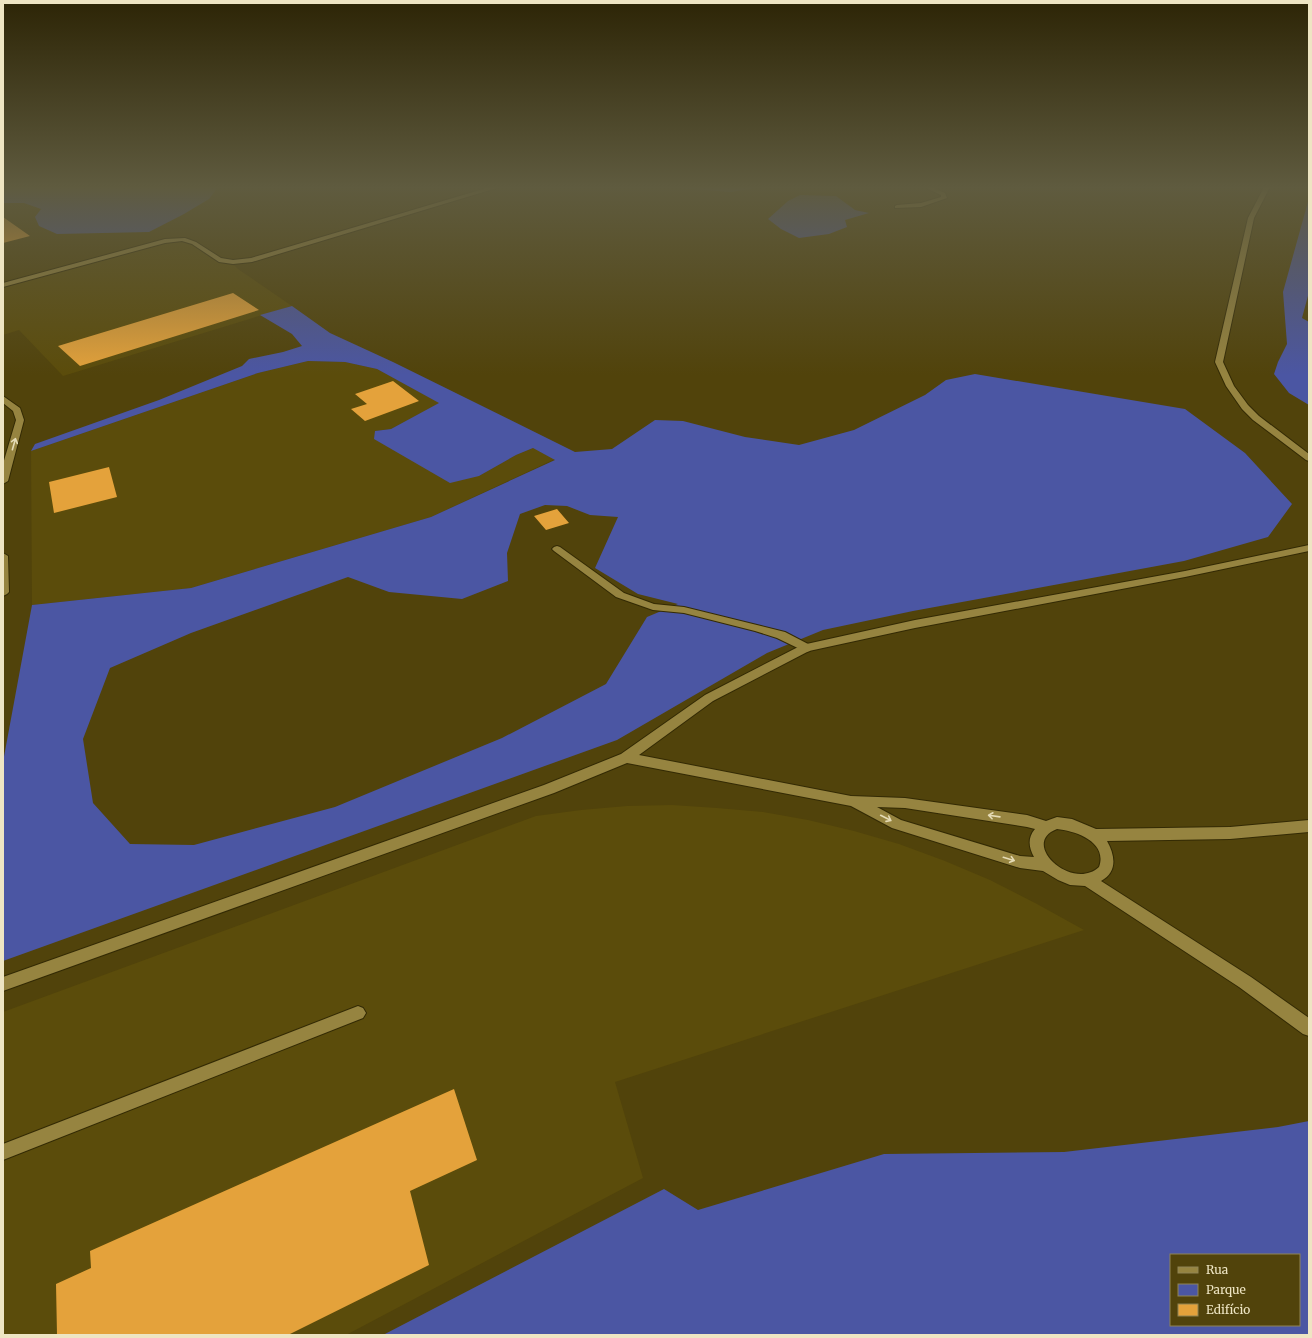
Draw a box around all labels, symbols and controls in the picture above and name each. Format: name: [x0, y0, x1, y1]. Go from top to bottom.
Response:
one-way arrow: [11, 437, 18, 450]
one-way arrow: [988, 812, 1001, 820]
one-way arrow: [880, 815, 892, 823]
one-way arrow: [1002, 856, 1015, 863]
legend: [1170, 1254, 1300, 1326]
text: Rua: [1206, 1262, 1229, 1277]
text: Parque: [1206, 1282, 1246, 1297]
text: Edifício: [1206, 1302, 1250, 1317]

